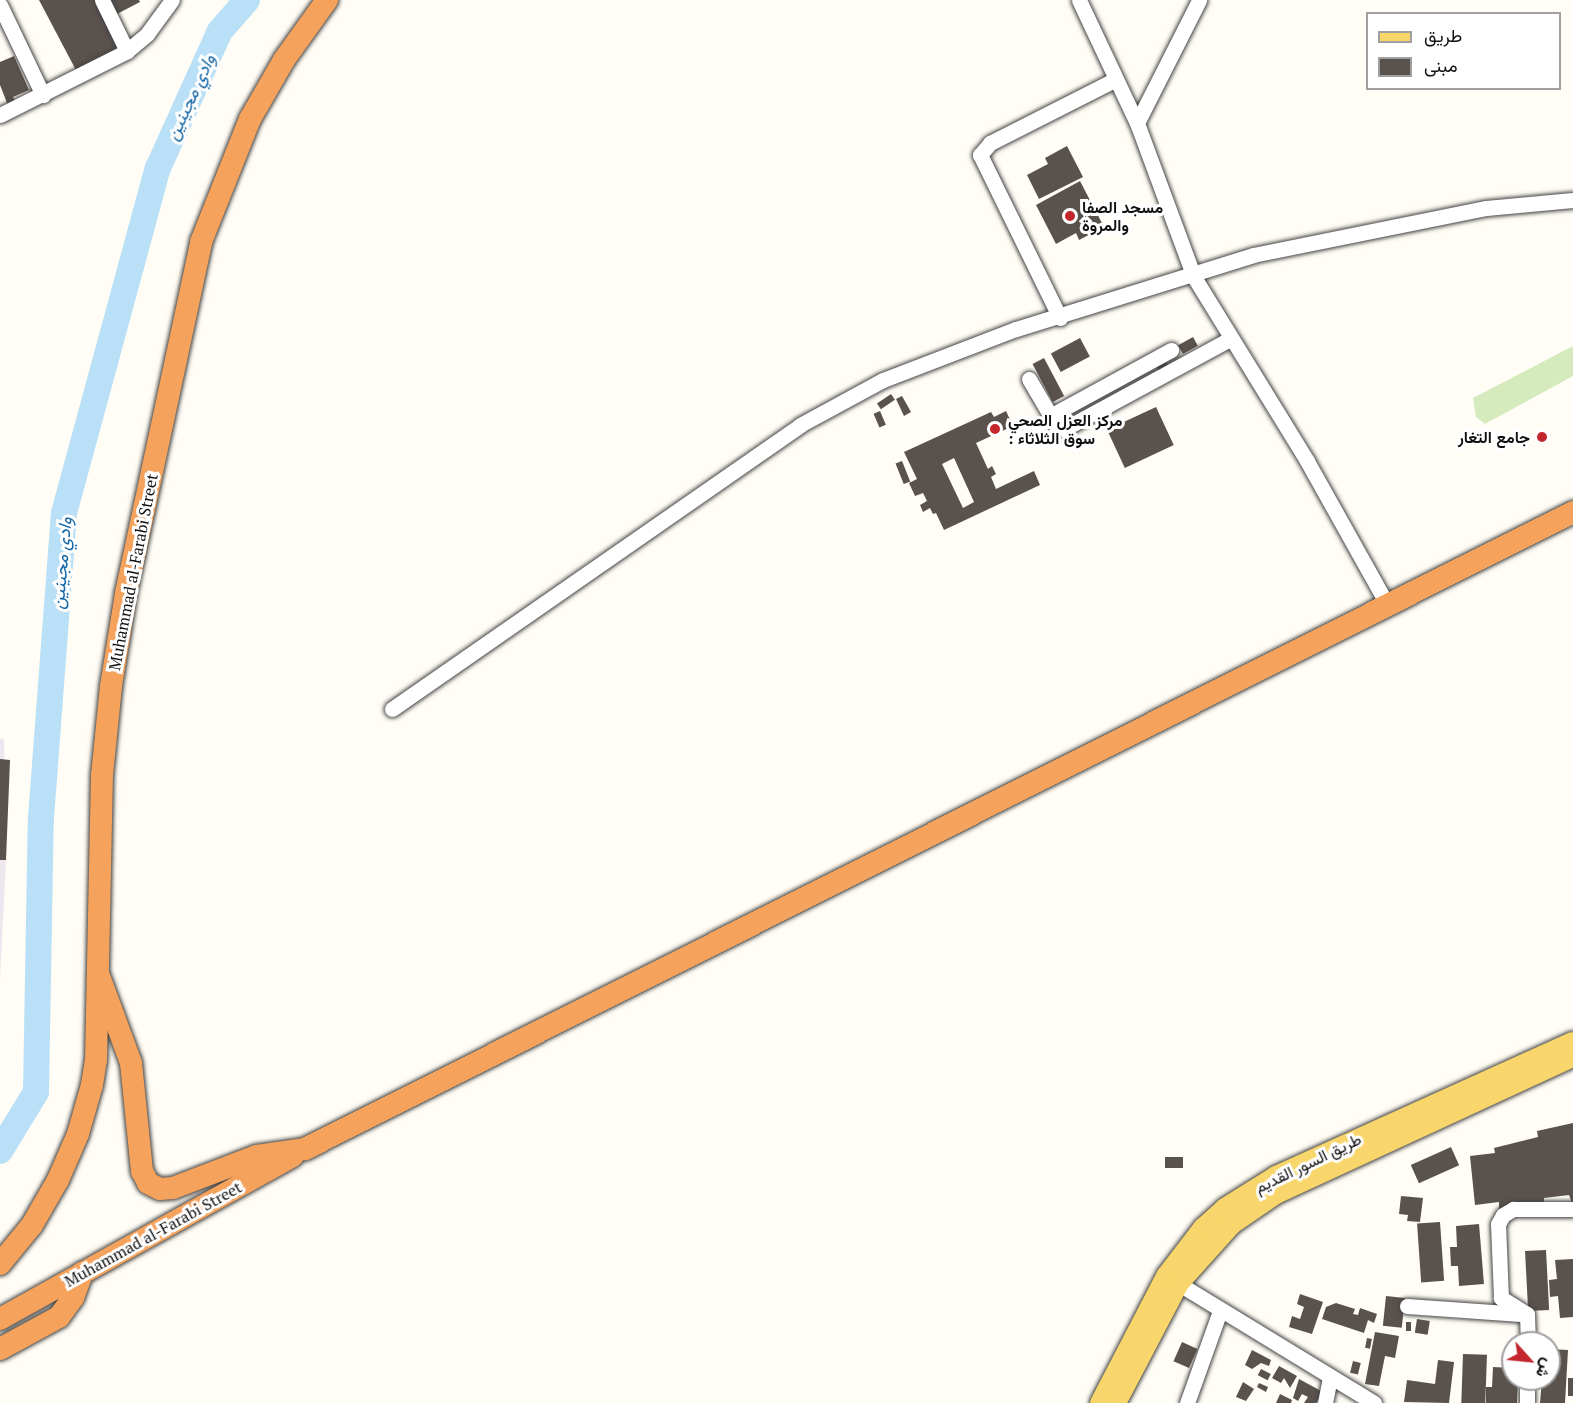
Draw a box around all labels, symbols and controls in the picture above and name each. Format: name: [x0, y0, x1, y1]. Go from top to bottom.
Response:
legend: [1366, 12, 1561, 90]
text: طريق: [1424, 23, 1462, 47]
water label: وادي مجينين: [161, 51, 219, 143]
text: مبنى: [1424, 53, 1458, 77]
place label: مسجد الصفا والمروة: [1082, 197, 1163, 235]
marker: مسجد الصفا والمروة: [1063, 209, 1077, 223]
place label: مركز العزل الصحي : سوق الثلاثاء: [1008, 410, 1123, 448]
marker: مركز العزل الصحي : سوق الثلاثاء: [986, 420, 1004, 438]
place label: جامع التغار: [1458, 427, 1530, 447]
marker: جامع التغار: [1535, 430, 1549, 444]
street label: Muhammad al-Farabi Street: [105, 472, 161, 672]
water label: وادي مجينين: [46, 516, 76, 610]
street label: طريق السور القديم: [1252, 1129, 1364, 1197]
street label: Muhammad al-Farabi Street: [61, 1177, 245, 1291]
north arrow: [1501, 1331, 1561, 1391]
text: ش: [1531, 1355, 1559, 1382]

